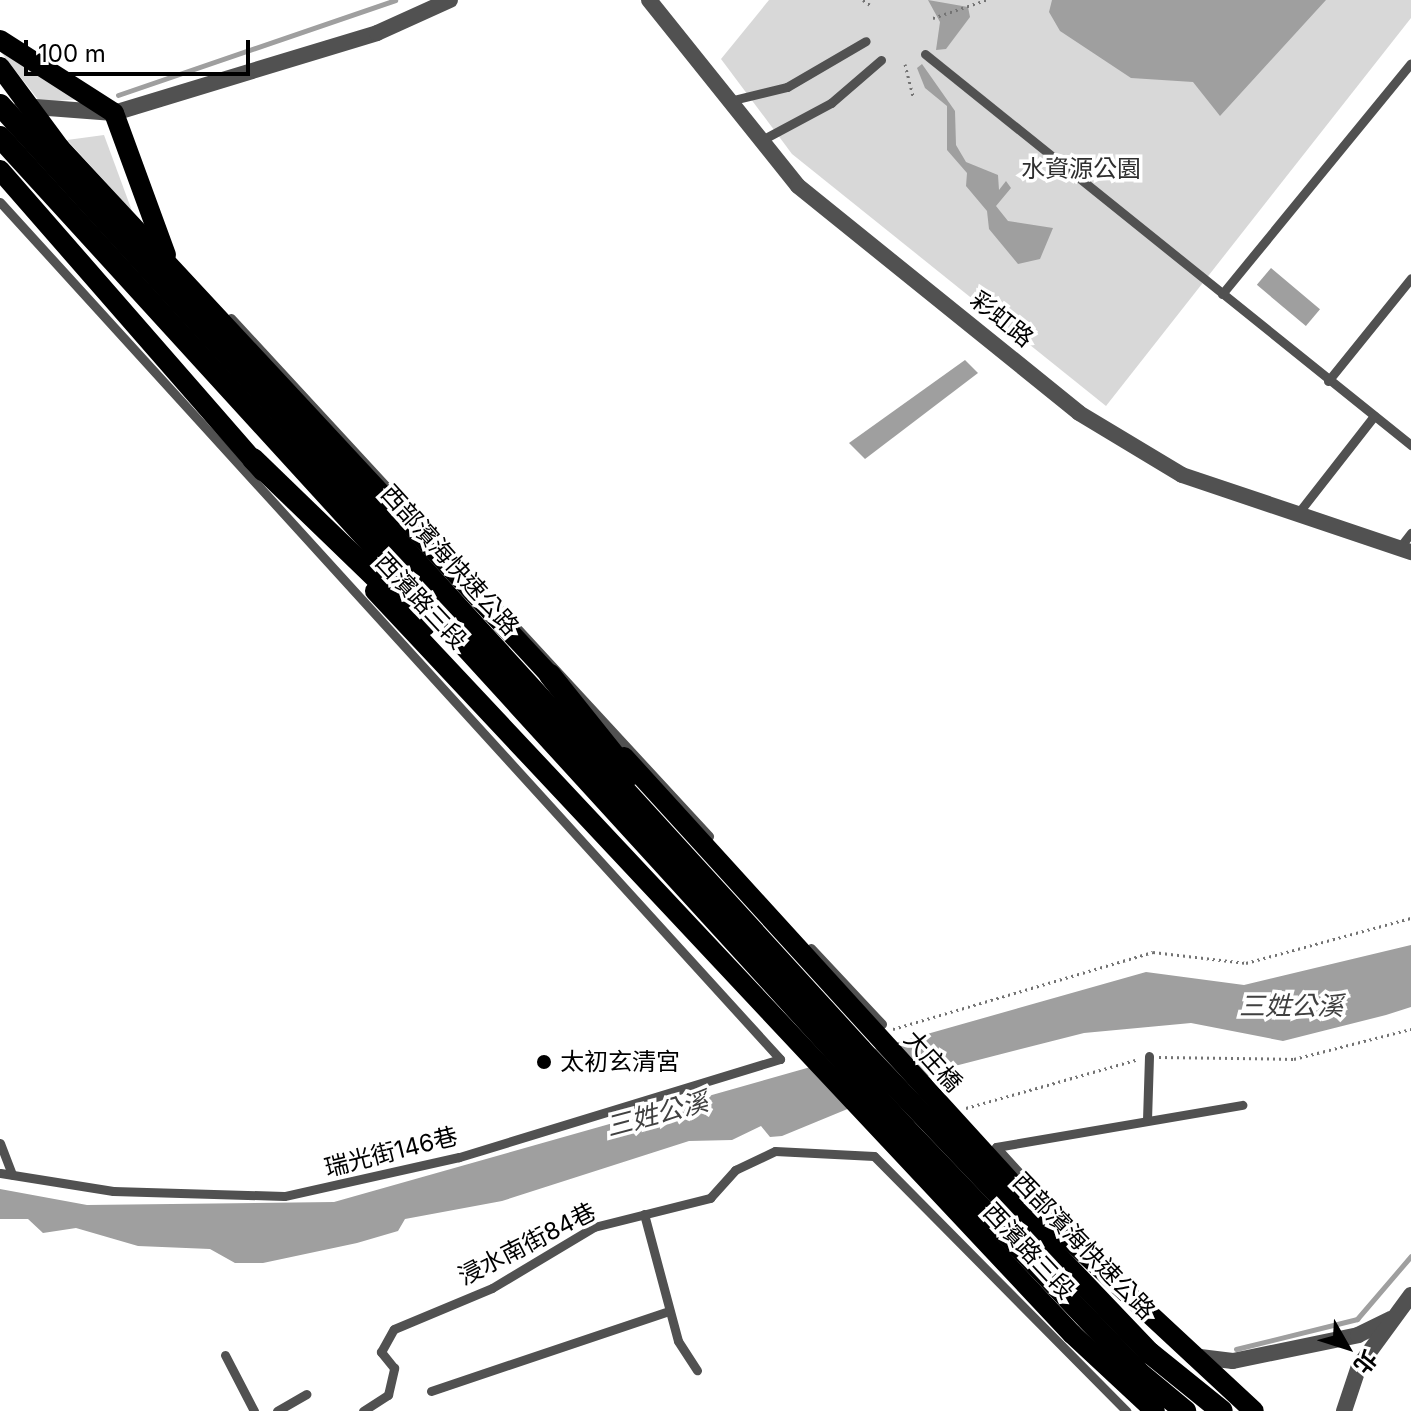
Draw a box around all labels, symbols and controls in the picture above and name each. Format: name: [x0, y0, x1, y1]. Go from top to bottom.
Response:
scale bar: [28, 24, 254, 74]
text: 100 m: [38, 39, 106, 68]
park label: 水資源公園: [1021, 155, 1141, 183]
street label: 彩虹路: [965, 285, 1039, 353]
street label: 西部濱海快速公路: [375, 479, 525, 641]
street label: 西濱路三段: [370, 547, 472, 655]
water label: 三姓公溪: [1239, 990, 1343, 1022]
street label: 大庄橋: [898, 1025, 968, 1097]
place label: 太初玄清宮: [560, 1048, 680, 1076]
marker: 太初玄清宮: [535, 1053, 553, 1071]
water label: 三姓公溪: [603, 1085, 711, 1143]
street label: 瑞光街146巷: [321, 1122, 461, 1182]
street label: 西部濱海快速公路: [1007, 1167, 1161, 1325]
street label: 浸水南街84巷: [453, 1197, 601, 1291]
street label: 西濱路三段: [978, 1197, 1080, 1305]
north arrow: [1307, 1307, 1387, 1387]
text: 北: [1349, 1345, 1383, 1379]

